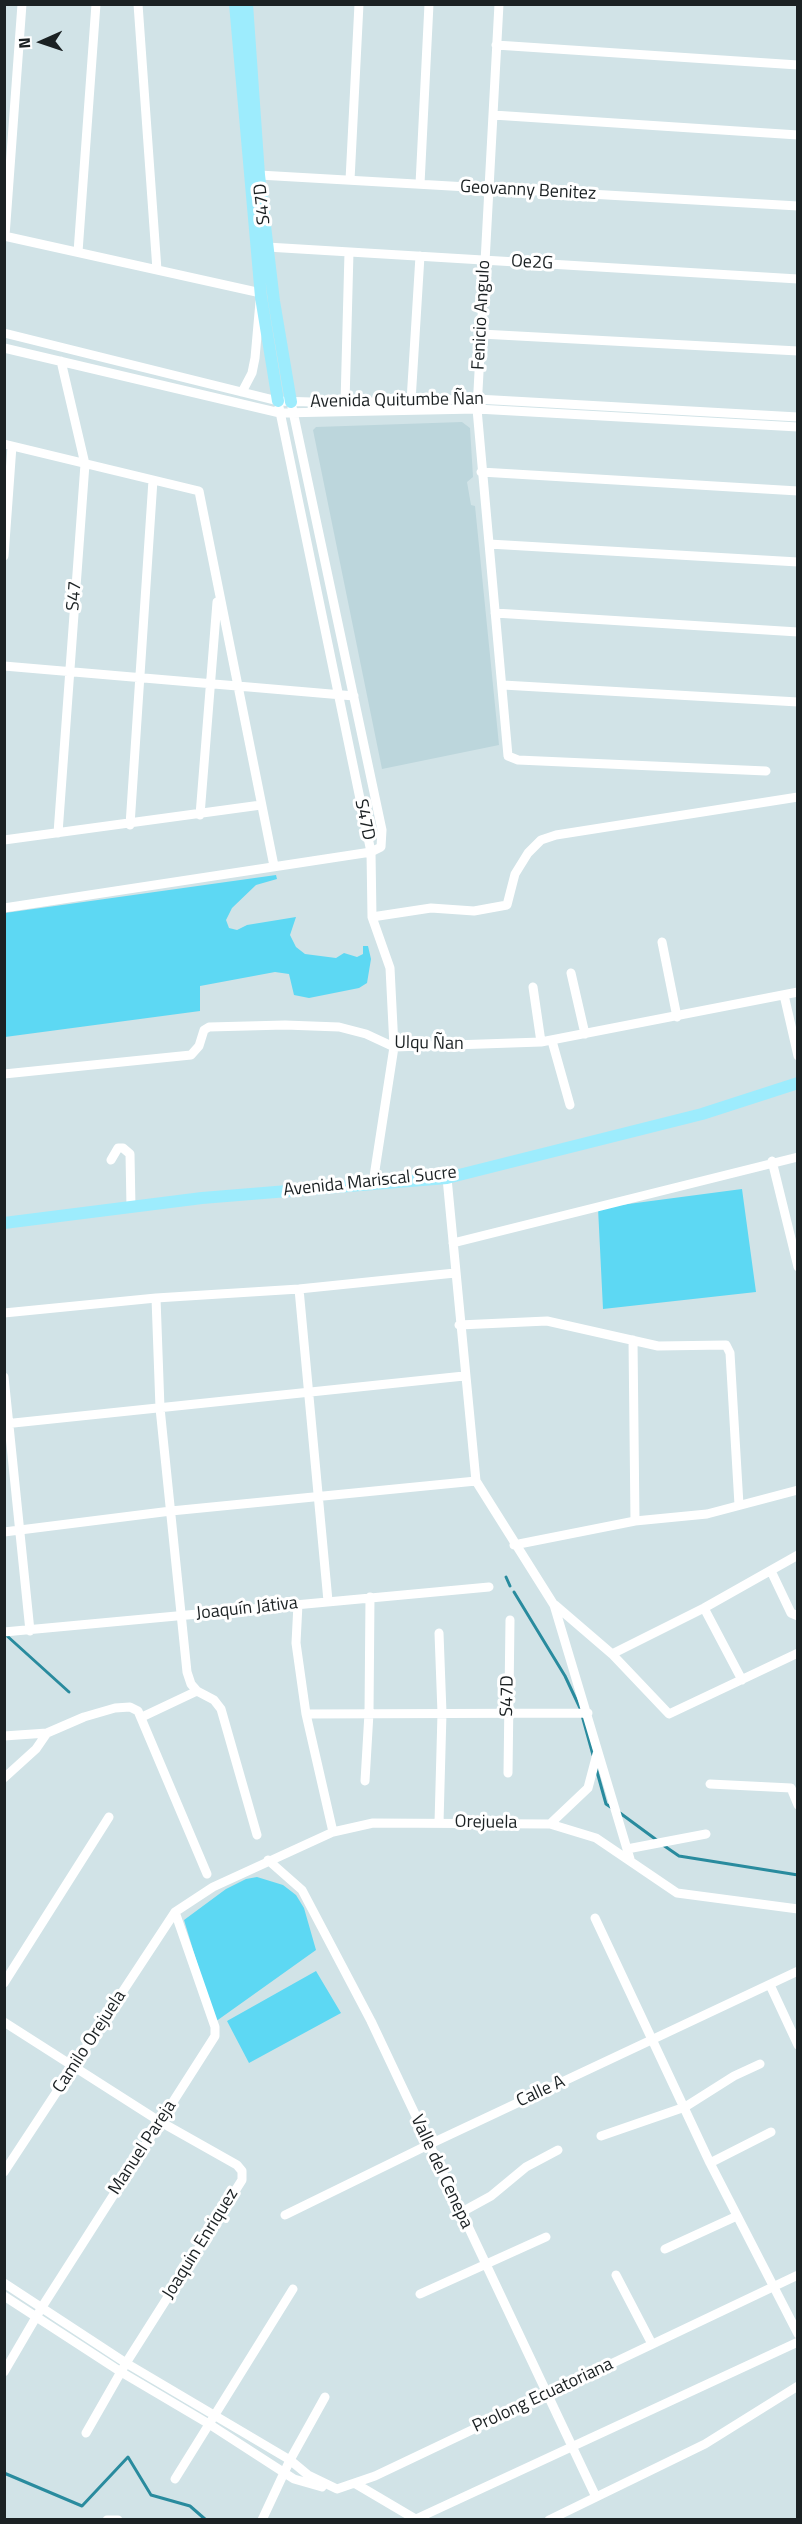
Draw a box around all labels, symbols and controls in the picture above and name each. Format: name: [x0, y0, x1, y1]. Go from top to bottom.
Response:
north arrow: [12, 12, 72, 72]
text: N: [12, 37, 36, 49]
street label: Geovanny Benitez: [459, 177, 597, 205]
street label: S47D: [250, 182, 276, 226]
street label: Oe2G: [510, 251, 554, 275]
street label: Fenicio Angulo: [468, 260, 496, 370]
street label: Avenida Quitumbe Ñan: [310, 389, 484, 413]
street label: S47: [63, 580, 87, 612]
street label: S47D: [349, 797, 379, 843]
street label: Ulqu Ñan: [394, 1033, 464, 1055]
street label: Avenida Mariscal Sucre: [282, 1162, 458, 1202]
street label: Joaquín Játiva: [195, 1593, 299, 1625]
street label: S47D: [497, 1675, 519, 1717]
street label: Orejuela: [454, 1812, 518, 1834]
street label: Camilo Orejuela: [49, 1987, 131, 2097]
street label: Calle A: [513, 2071, 569, 2113]
street label: Manuel Pareja: [104, 2097, 182, 2199]
street label: Valle del Cenepa: [405, 2112, 477, 2232]
street label: Joaquin Enriquez: [158, 2185, 244, 2303]
street label: Prolong Ecuatoriana: [469, 2354, 617, 2438]

